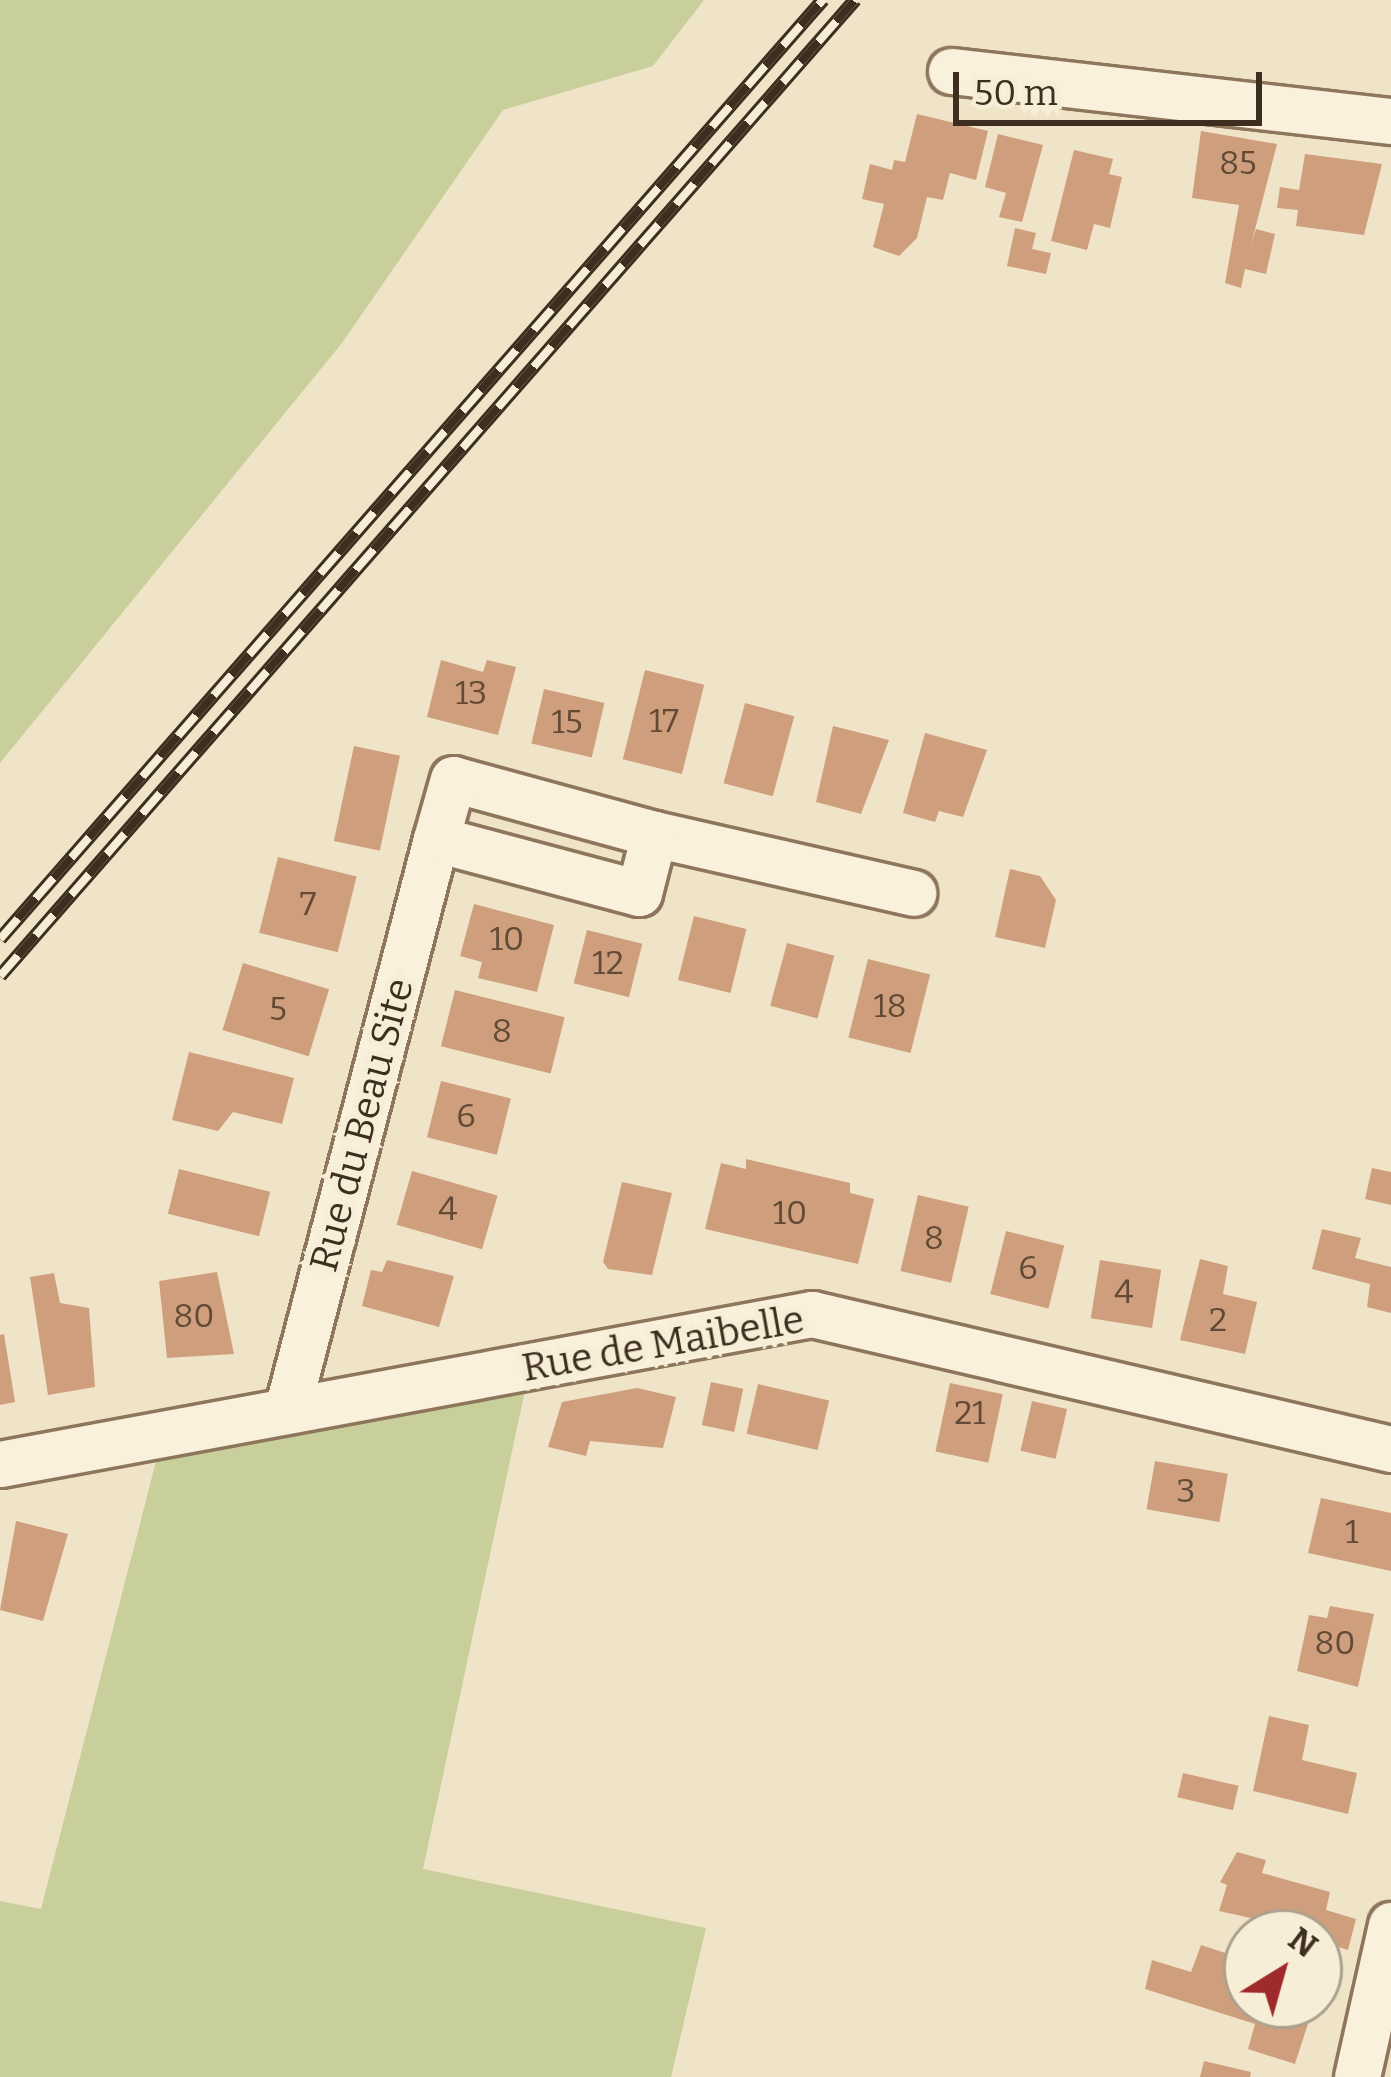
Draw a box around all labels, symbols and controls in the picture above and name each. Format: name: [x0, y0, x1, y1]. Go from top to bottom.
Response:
scale bar: [959, 48, 1268, 122]
text: 50 m: [974, 71, 1058, 115]
house number: 85: [1219, 144, 1257, 184]
house number: 13: [455, 674, 487, 714]
house number: 17: [649, 702, 679, 742]
house number: 15: [551, 703, 583, 743]
house number: 7: [300, 885, 316, 925]
house number: 10: [490, 920, 524, 960]
house number: 12: [592, 944, 624, 984]
street label: Rue du Beau Site: [300, 973, 424, 1277]
house number: 18: [873, 987, 907, 1027]
house number: 5: [269, 990, 287, 1030]
house number: 8: [492, 1012, 512, 1052]
house number: 6: [456, 1097, 476, 1137]
house number: 4: [438, 1190, 458, 1230]
house number: 10: [773, 1194, 807, 1234]
house number: 8: [924, 1219, 944, 1259]
house number: 6: [1018, 1249, 1038, 1289]
house number: 4: [1114, 1273, 1134, 1313]
street label: Rue de Maibelle: [518, 1296, 808, 1392]
house number: 80: [174, 1297, 214, 1337]
house number: 2: [1209, 1301, 1227, 1341]
house number: 21: [954, 1394, 986, 1434]
house number: 3: [1177, 1472, 1195, 1512]
house number: 1: [1345, 1513, 1359, 1553]
house number: 80: [1315, 1624, 1355, 1664]
north arrow: [1223, 1909, 1343, 2029]
text: N: [1281, 1919, 1325, 1966]

